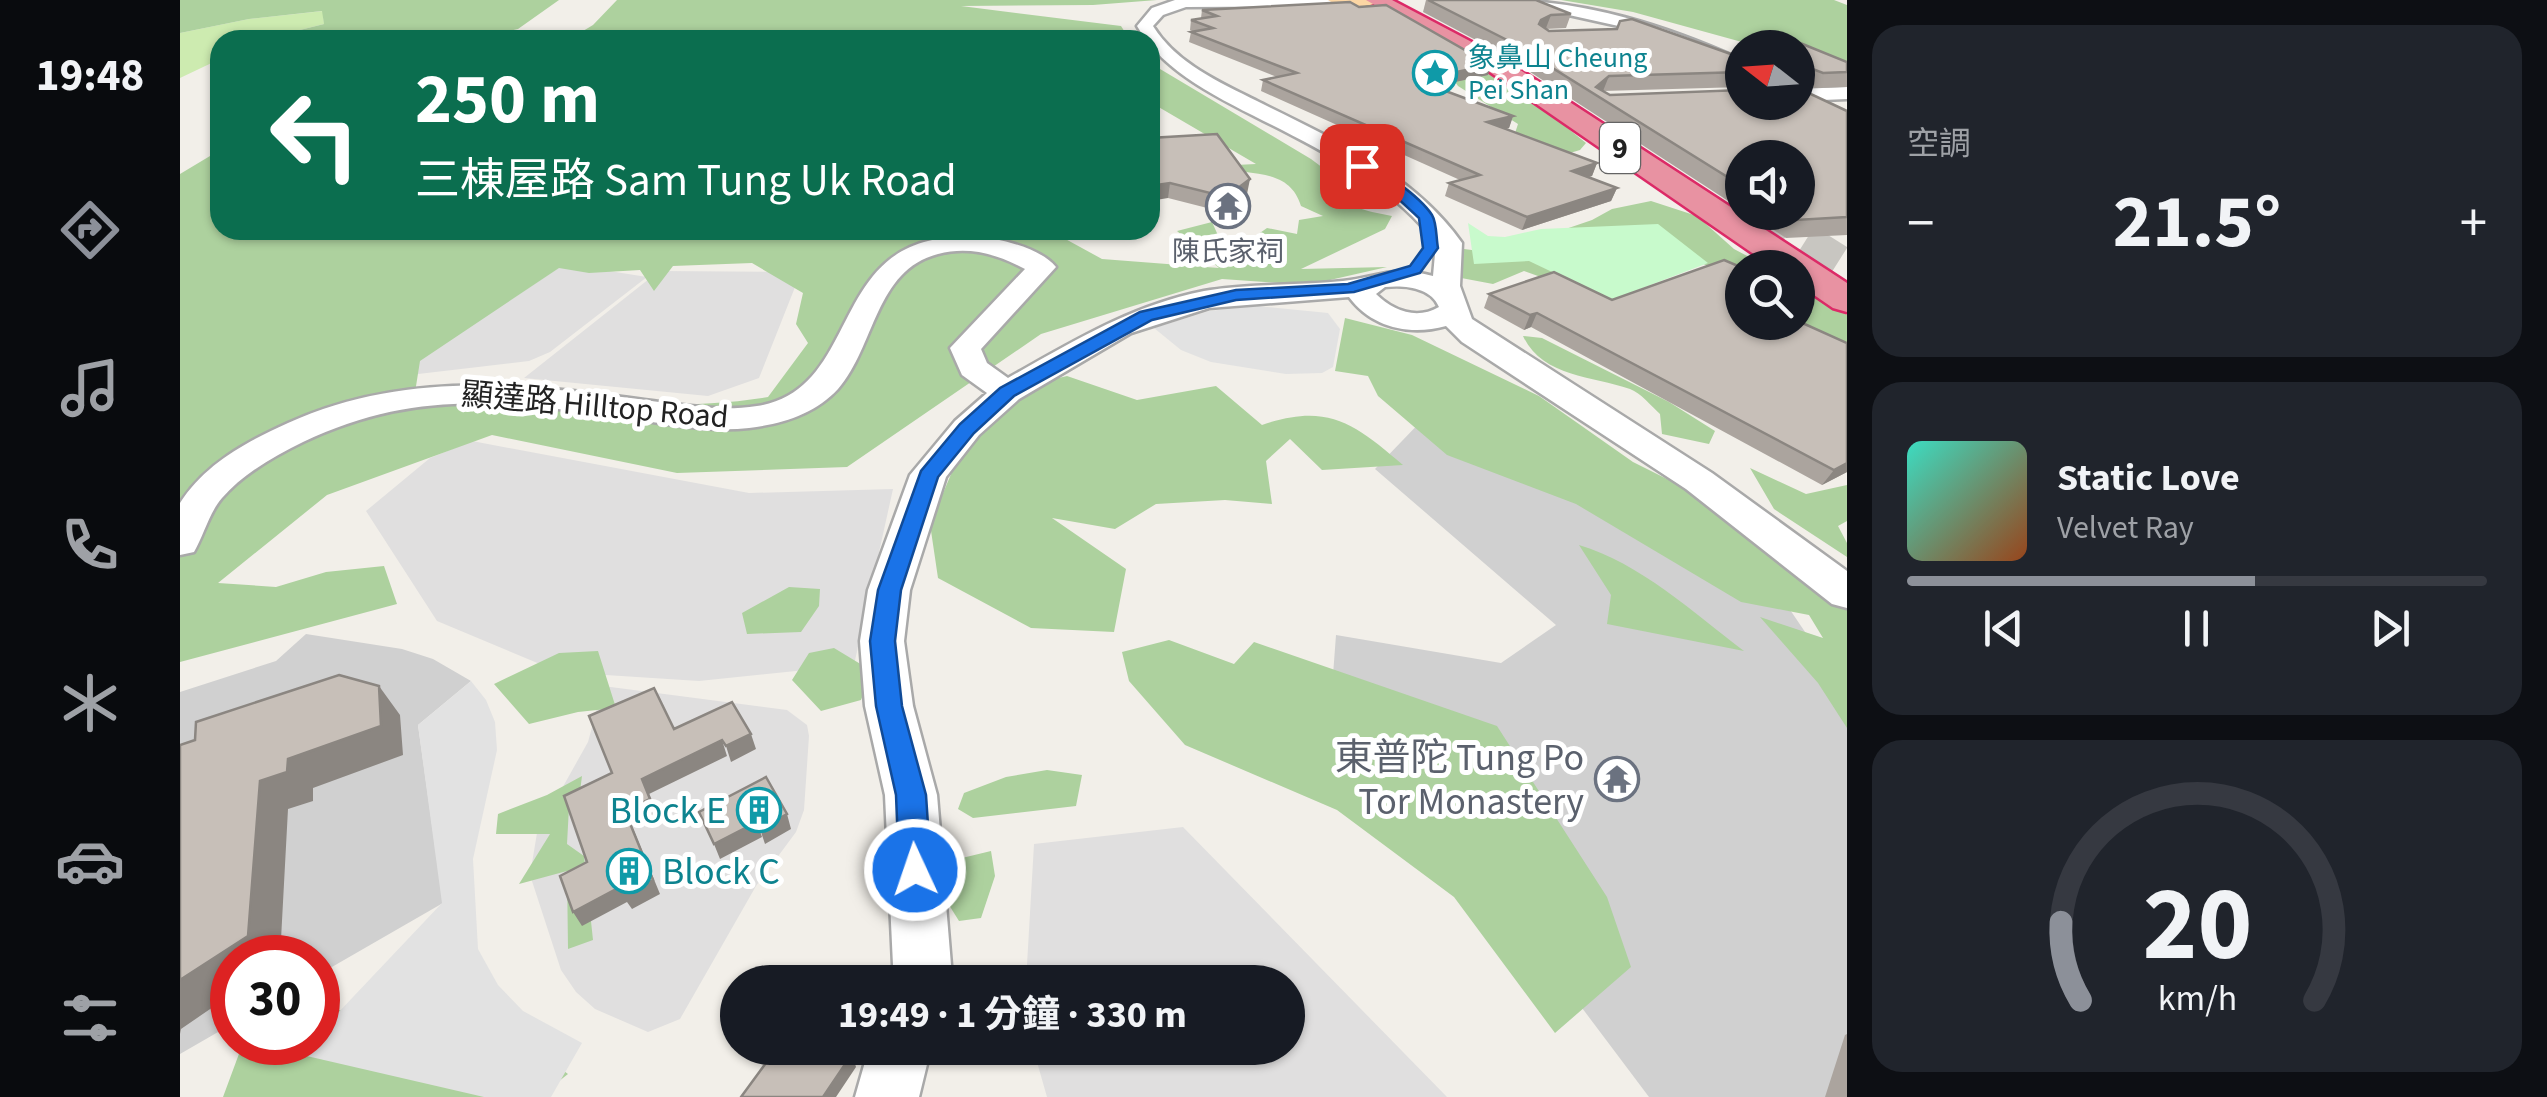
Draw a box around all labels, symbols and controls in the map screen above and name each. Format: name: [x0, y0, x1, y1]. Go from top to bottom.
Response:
north arrow: [1725, 30, 1815, 120]
map controls: [1725, 30, 1815, 340]
place label: 象鼻山 Cheung Pei Shan: [1468, 38, 1647, 110]
text: 19:48: [36, 44, 144, 108]
text: 250 m: [415, 50, 600, 150]
place icon: 象鼻山 Cheung Pei Shan: [1412, 50, 1458, 96]
icon: left: [250, 70, 380, 200]
text: 空調: [1907, 121, 1971, 167]
road number: 9: [1600, 123, 1640, 173]
pin: [1320, 124, 1405, 209]
icon: arrive: [1335, 139, 1390, 194]
button: sound: [1725, 140, 1815, 230]
text: 三棟屋路 Sam Tung Uk Road: [415, 149, 957, 213]
text: 21.5°: [2113, 169, 2281, 276]
temple icon: 陳氏家祠: [1205, 183, 1251, 229]
text: −: [1907, 185, 1934, 263]
text: +: [2460, 185, 2487, 263]
icon: directions: [55, 195, 125, 265]
place label: 陳氏家祠: [1172, 232, 1284, 272]
button: search: [1725, 250, 1815, 340]
icon: music: [55, 353, 125, 423]
street label: 顯達路 Hilltop Road: [459, 371, 730, 441]
text: Static Love: [2057, 451, 2240, 505]
text: Velvet Ray: [2057, 505, 2194, 551]
icon: phone: [55, 510, 125, 580]
icon: previous: [1976, 601, 2031, 656]
icon: pause: [2169, 601, 2224, 656]
icon: next: [2363, 601, 2418, 656]
icon: climate: [55, 668, 125, 738]
place label: 東普陀 Tung Po Tor Monastery: [1334, 731, 1584, 829]
temple icon: 東普陀 Tung Po Tor Monastery: [1594, 756, 1640, 802]
place label: Block E: [610, 784, 726, 838]
building icon: Block E: [736, 787, 782, 833]
position arrow: [863, 818, 967, 922]
icon: car: [55, 826, 125, 896]
place label: Block C: [662, 845, 780, 899]
building icon: Block C: [606, 848, 652, 894]
text: 20: [2142, 852, 2252, 1000]
speed limit sign: 30: [210, 935, 340, 1065]
text: km/h: [2157, 973, 2237, 1024]
icon: filters: [55, 983, 125, 1053]
text: 19:49 · 1 分鐘 · 330 m: [838, 988, 1187, 1042]

